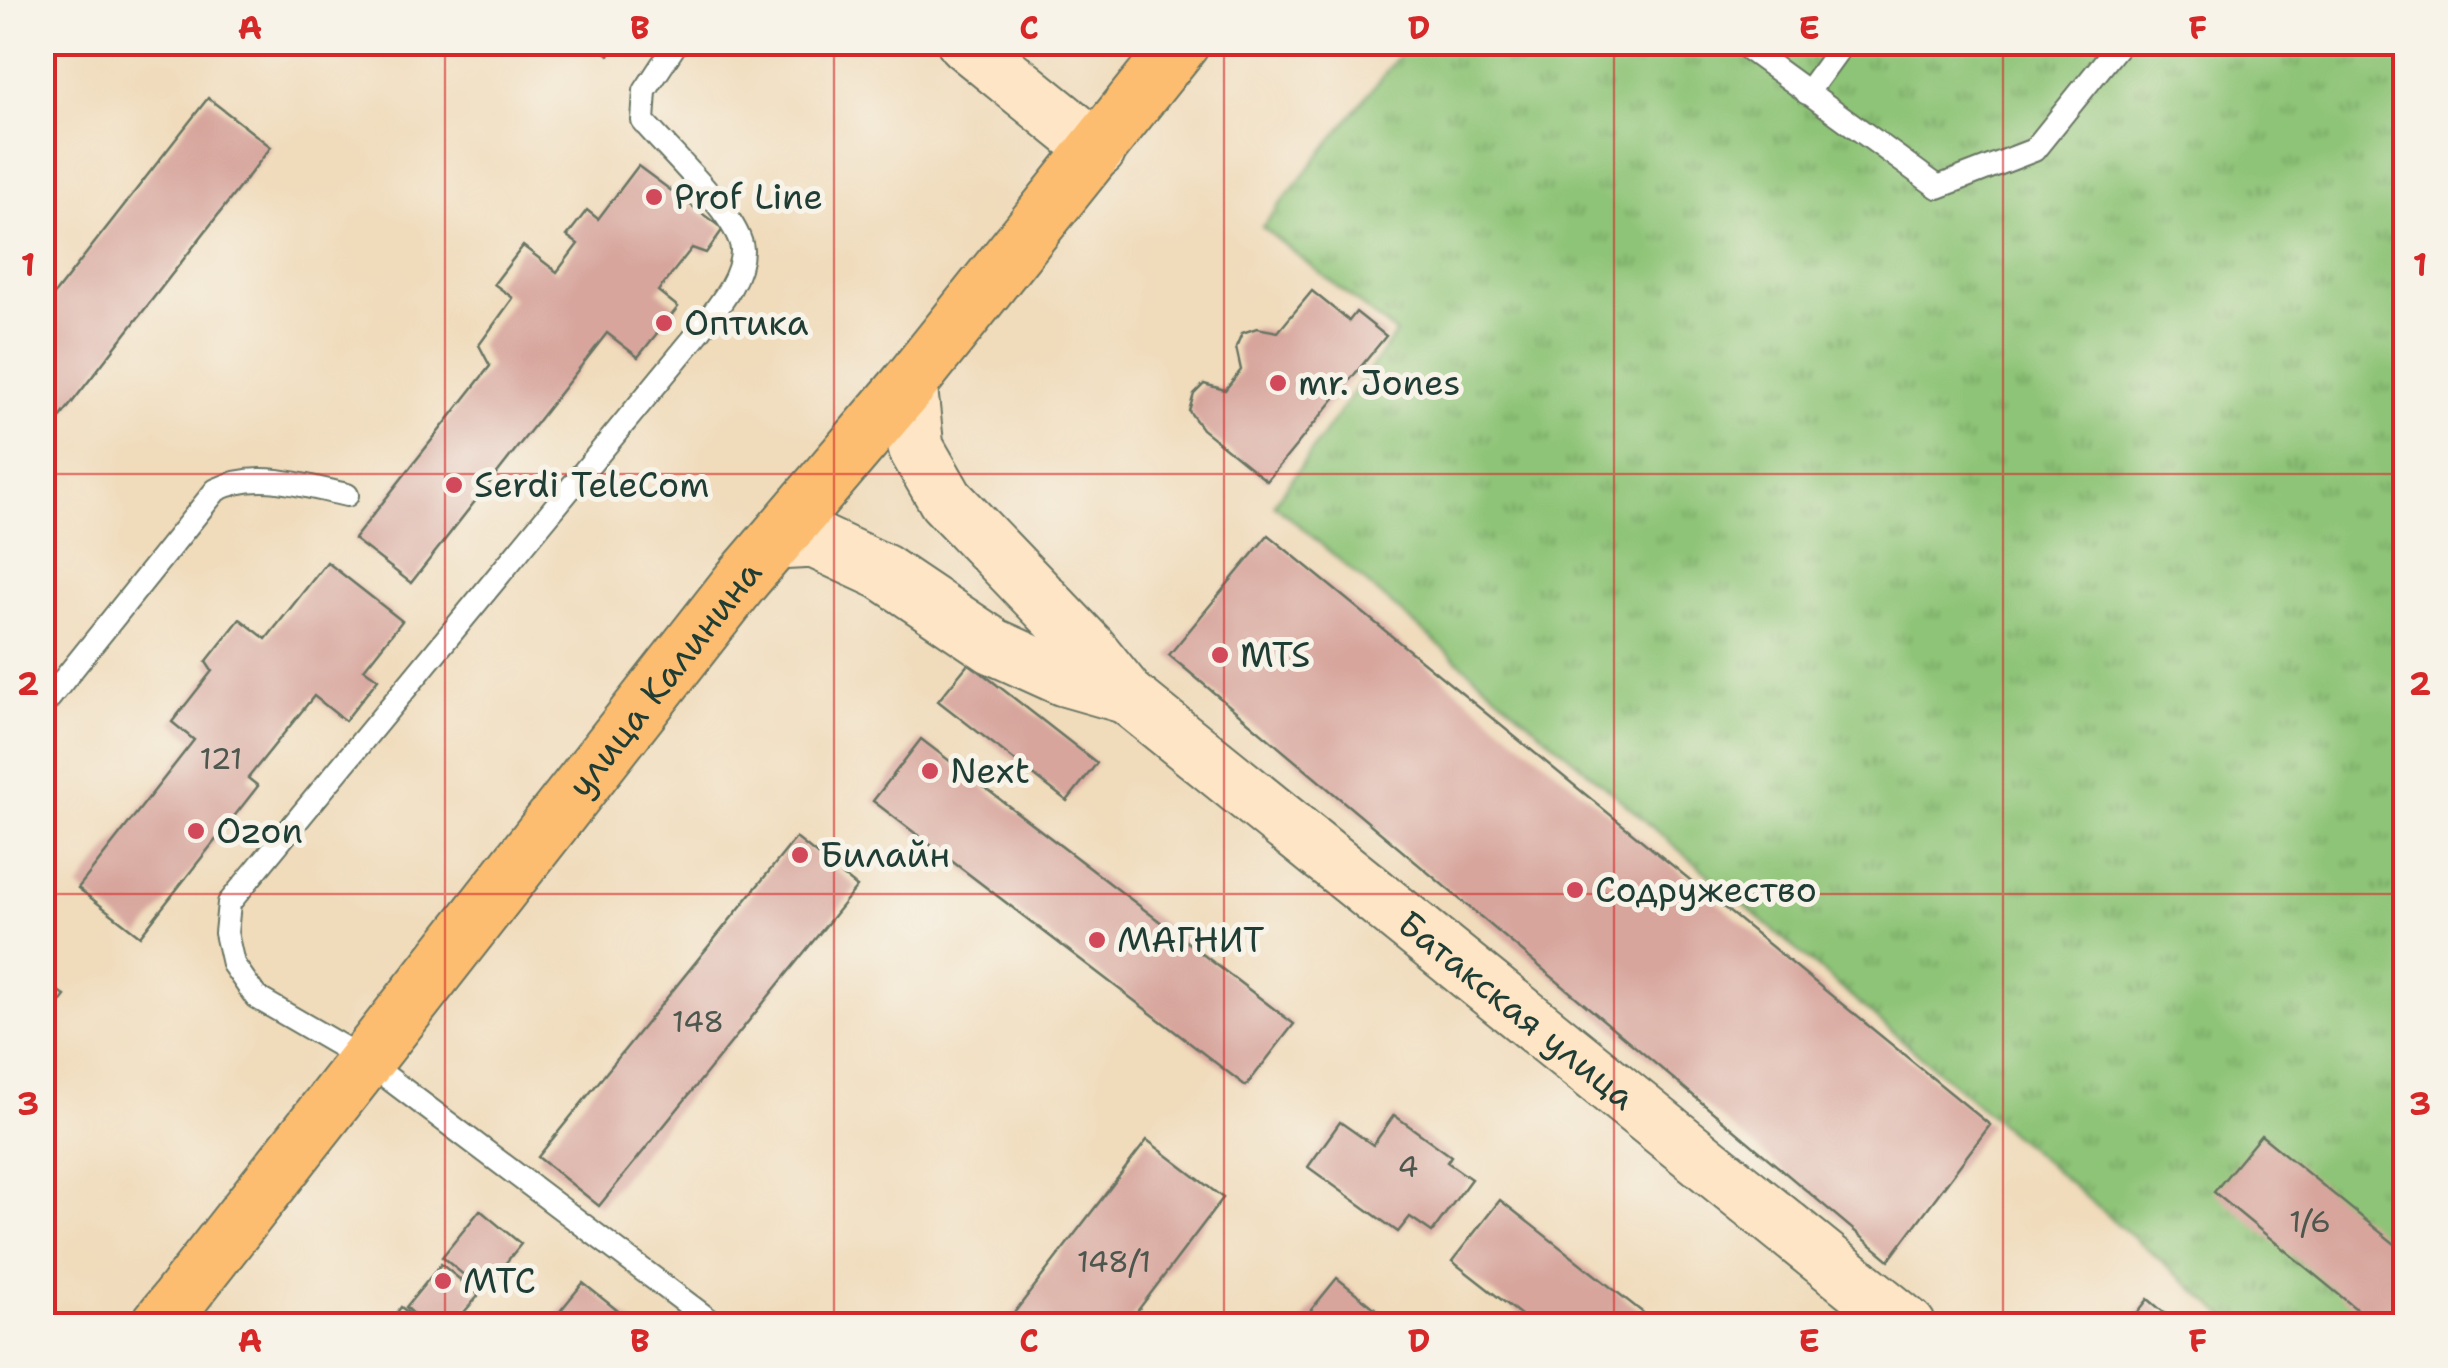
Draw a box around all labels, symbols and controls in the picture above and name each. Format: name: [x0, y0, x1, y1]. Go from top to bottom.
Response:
text: A: [238, 6, 262, 49]
text: B: [630, 6, 650, 49]
text: C: [1019, 6, 1039, 49]
text: D: [1408, 6, 1430, 49]
text: E: [1798, 6, 1820, 49]
text: F: [2189, 6, 2207, 49]
place label: Prof Line: [674, 173, 823, 220]
marker: Prof Line: [643, 186, 665, 208]
text: 1: [21, 243, 35, 286]
text: 1: [2413, 243, 2427, 286]
place label: Оптика: [684, 299, 809, 346]
marker: Оптика: [653, 312, 675, 334]
place label: mr. Jones: [1298, 359, 1461, 406]
marker: mr. Jones: [1267, 372, 1289, 394]
place label: Serdi TeleCom: [474, 461, 710, 508]
marker: Serdi TeleCom: [443, 474, 465, 496]
street label: улица Калинина: [557, 550, 772, 807]
place label: MTS: [1240, 631, 1310, 678]
marker: MTS: [1209, 644, 1231, 666]
text: 2: [17, 662, 39, 705]
text: 2: [2409, 662, 2431, 705]
house number: 121: [199, 738, 243, 779]
place label: Next: [950, 747, 1030, 794]
marker: Next: [919, 760, 941, 782]
place label: Ozon: [216, 807, 303, 854]
marker: Ozon: [185, 820, 207, 842]
place label: Билайн: [820, 831, 950, 878]
marker: Билайн: [789, 844, 811, 866]
place label: Содружество: [1595, 866, 1817, 913]
marker: Содружество: [1564, 879, 1586, 901]
street label: Батакская улица: [1388, 900, 1646, 1120]
place label: МАГНИТ: [1117, 916, 1265, 963]
marker: МАГНИТ: [1086, 929, 1108, 951]
house number: 148: [672, 1001, 724, 1042]
text: 3: [17, 1082, 39, 1125]
text: 3: [2409, 1082, 2431, 1125]
house number: 4: [1398, 1146, 1419, 1187]
house number: 1/6: [2289, 1201, 2331, 1242]
house number: 148/1: [1077, 1241, 1151, 1282]
place label: МТС: [463, 1257, 536, 1304]
marker: МТС: [432, 1270, 454, 1292]
text: A: [238, 1319, 262, 1362]
text: B: [630, 1319, 650, 1362]
text: C: [1019, 1319, 1039, 1362]
text: D: [1408, 1319, 1430, 1362]
text: E: [1798, 1319, 1820, 1362]
text: F: [2189, 1319, 2207, 1362]

